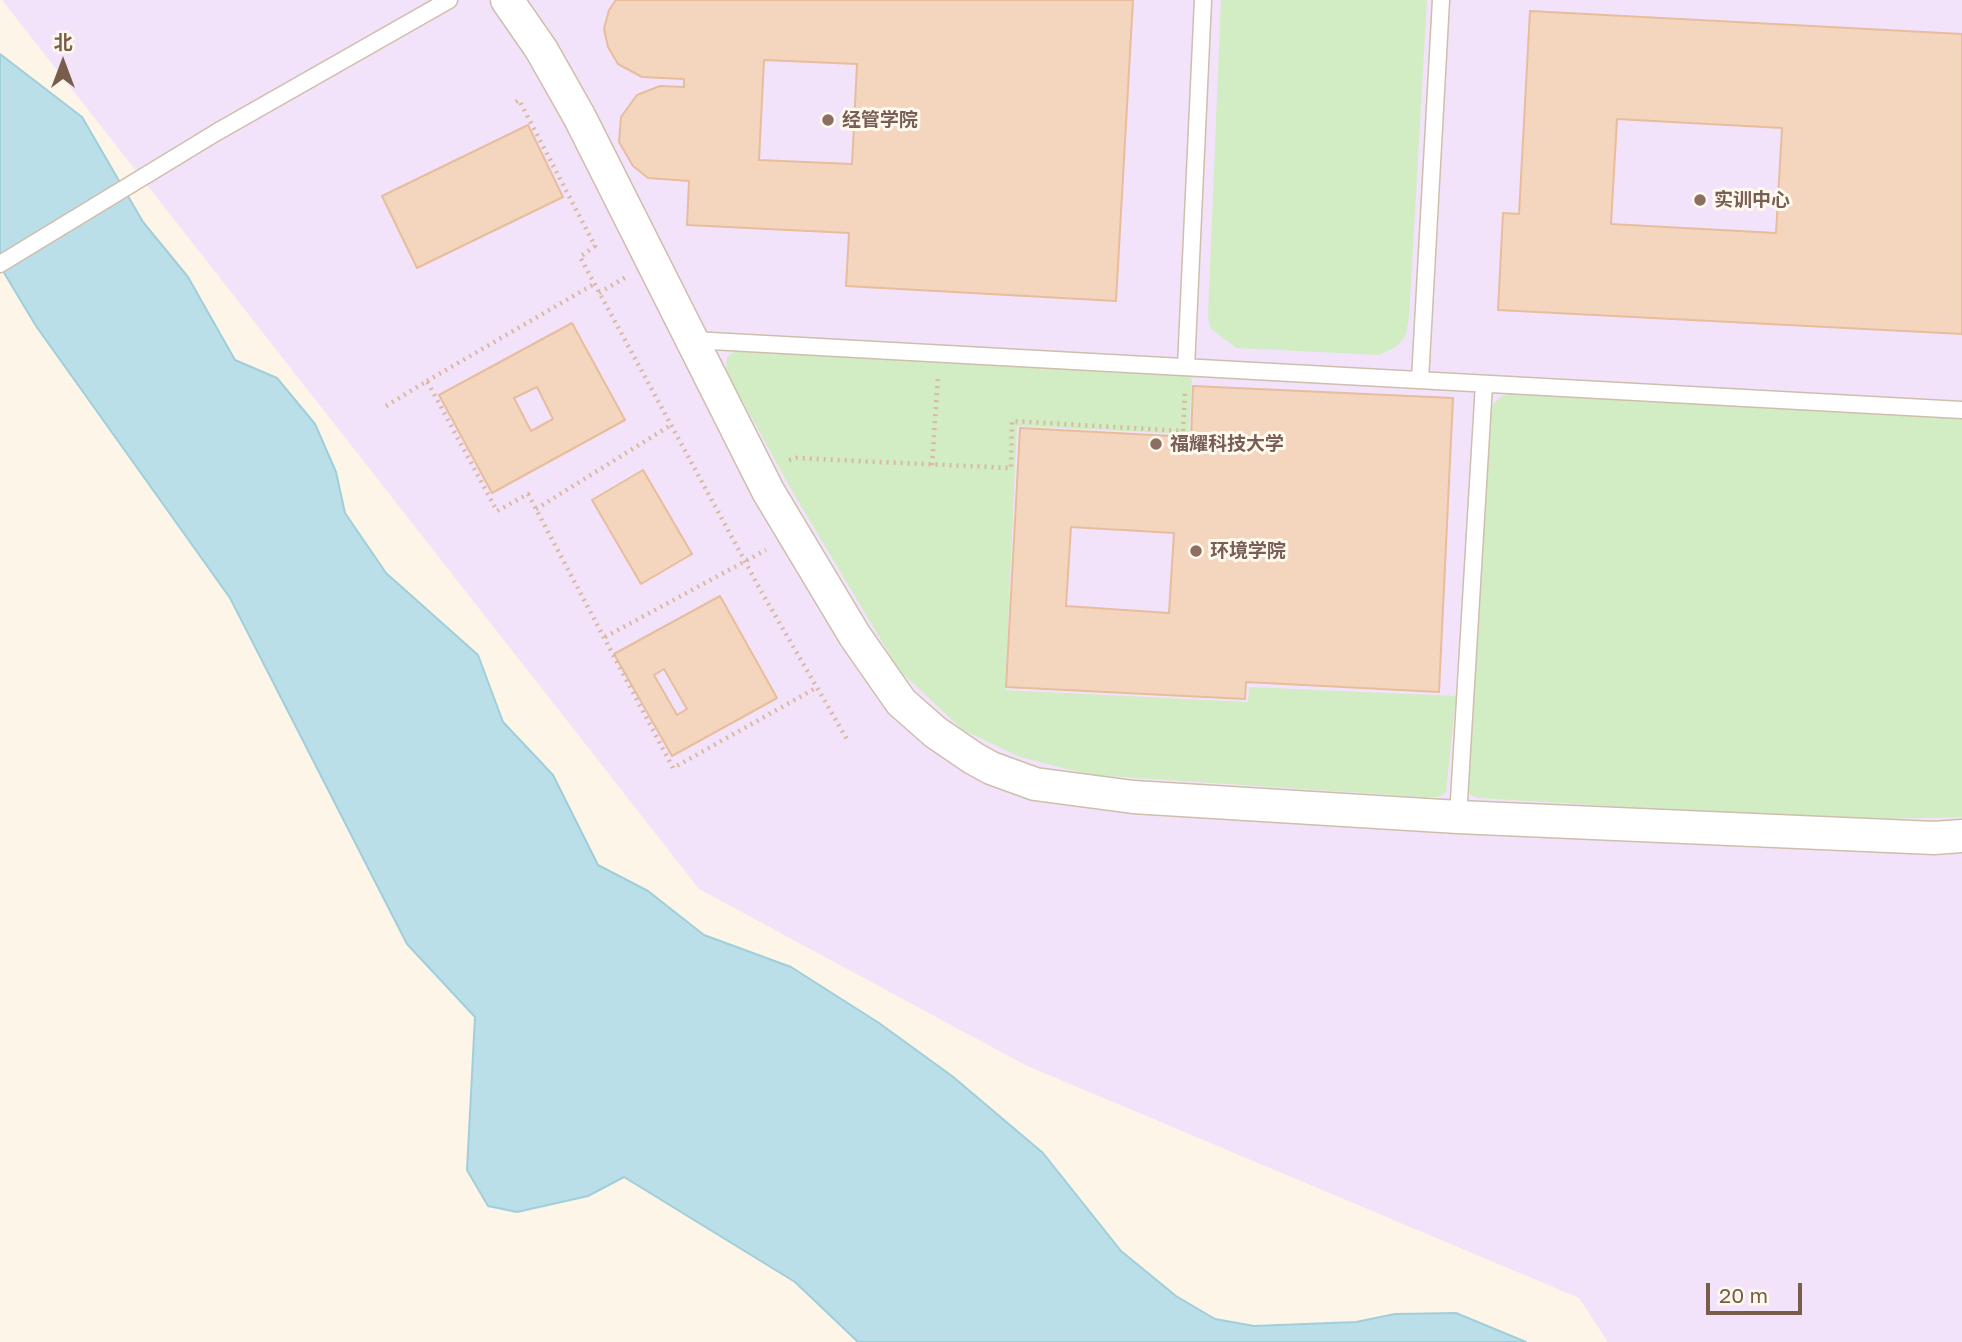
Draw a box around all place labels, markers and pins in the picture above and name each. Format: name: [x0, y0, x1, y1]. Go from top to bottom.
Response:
place label: 经管学院: [842, 109, 918, 131]
marker: 经管学院: [820, 112, 836, 128]
place label: 实训中心: [1714, 189, 1790, 211]
marker: 实训中心: [1692, 192, 1708, 208]
place label: 福耀科技大学: [1170, 433, 1284, 455]
marker: 福耀科技大学: [1148, 436, 1164, 452]
place label: 环境学院: [1210, 540, 1286, 562]
marker: 环境学院: [1188, 543, 1204, 559]

